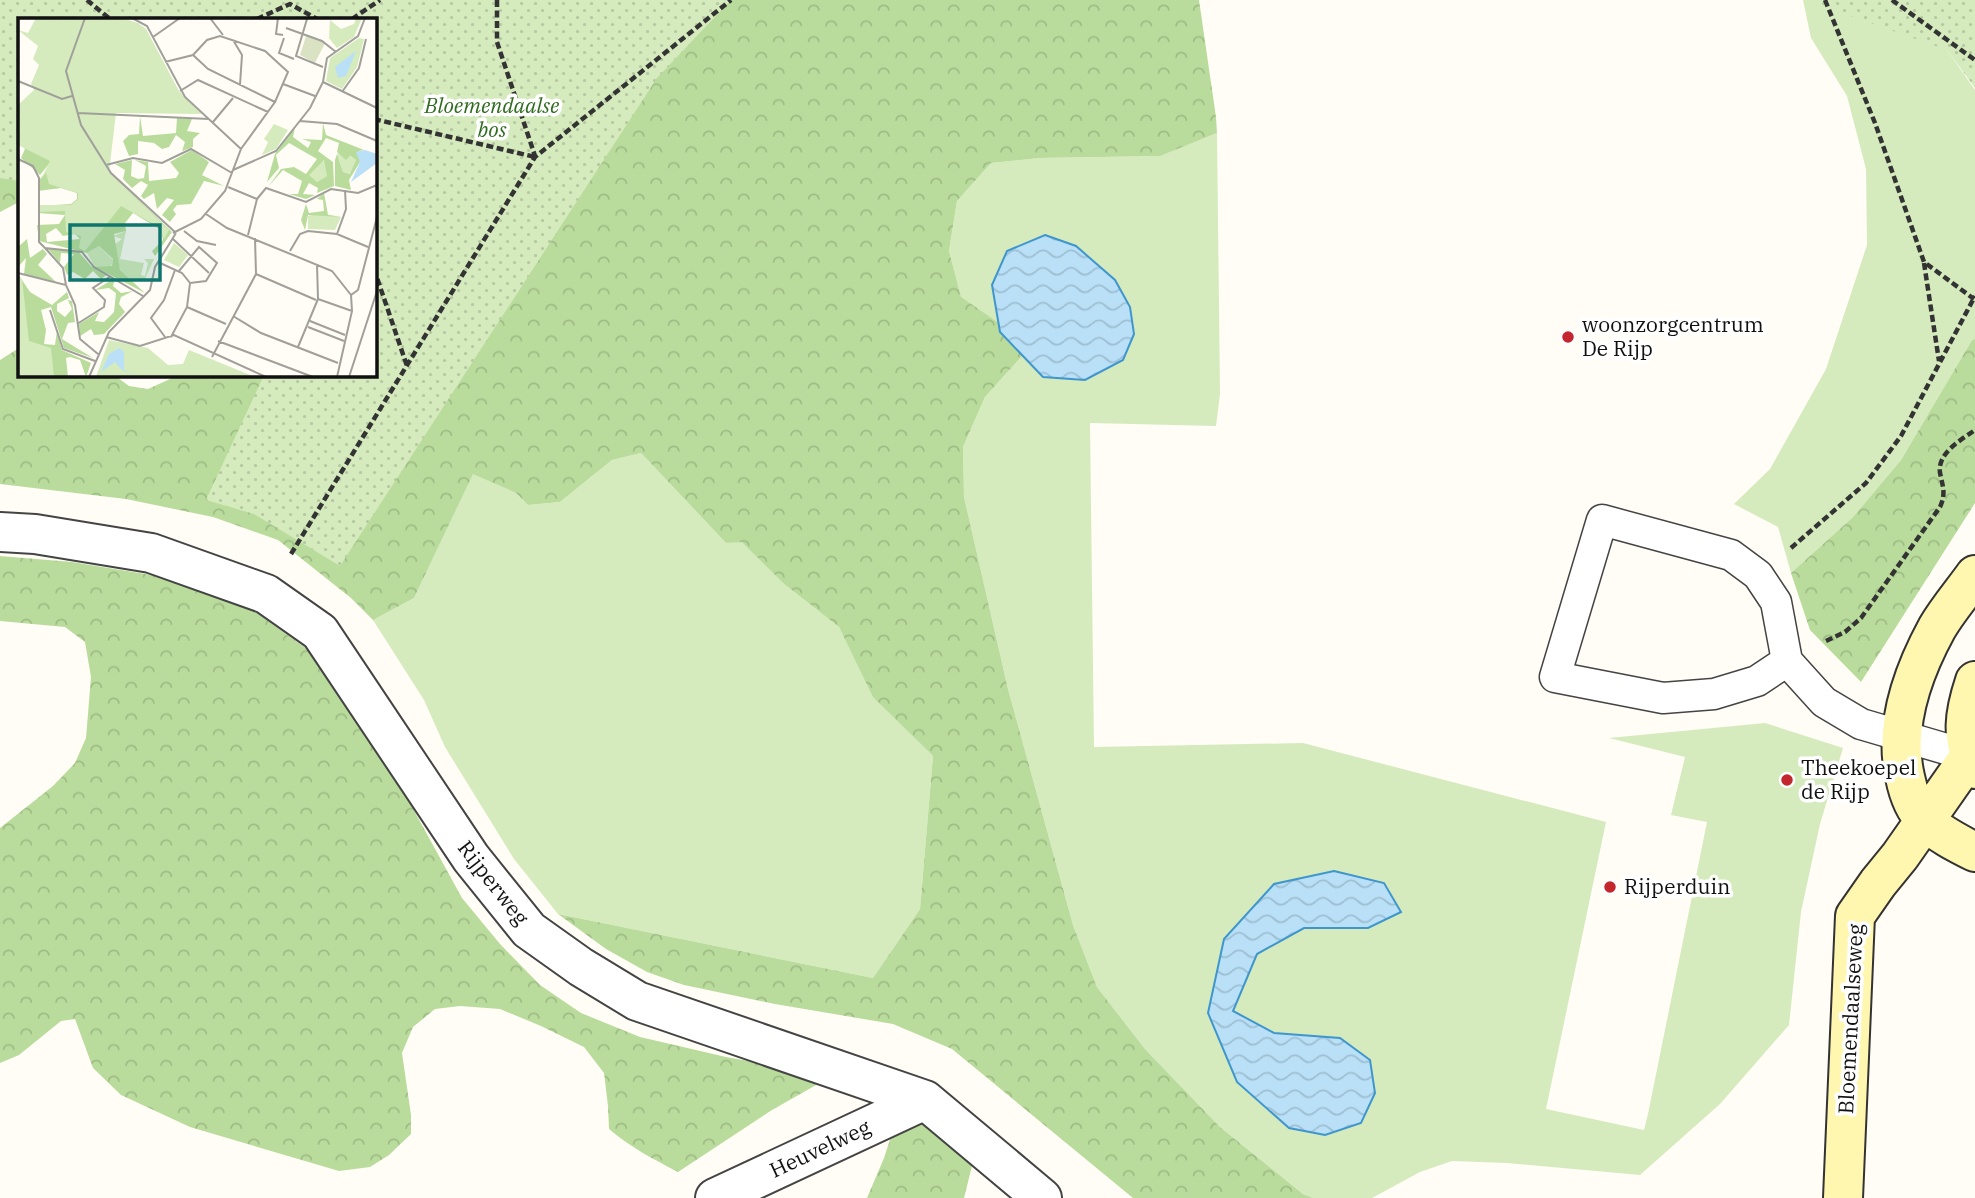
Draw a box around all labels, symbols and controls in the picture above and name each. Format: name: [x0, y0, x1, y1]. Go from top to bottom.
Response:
inset map: [18, 18, 376, 376]
park label: Bloemendaalse bos: [424, 91, 560, 143]
place label: woonzorgcentrum De Rijp: [1582, 310, 1764, 362]
marker: woonzorgcentrum De Rijp: [1560, 329, 1576, 345]
place label: Theekoepel de Rijp: [1801, 753, 1916, 805]
marker: Theekoepel de Rijp: [1779, 772, 1795, 788]
street label: Rijperweg: [452, 834, 536, 931]
place label: Rijperduin: [1624, 872, 1731, 900]
marker: Rijperduin: [1602, 879, 1618, 895]
street label: Bloemendaalseweg: [1831, 922, 1869, 1115]
street label: Heuvelweg: [765, 1112, 875, 1184]

